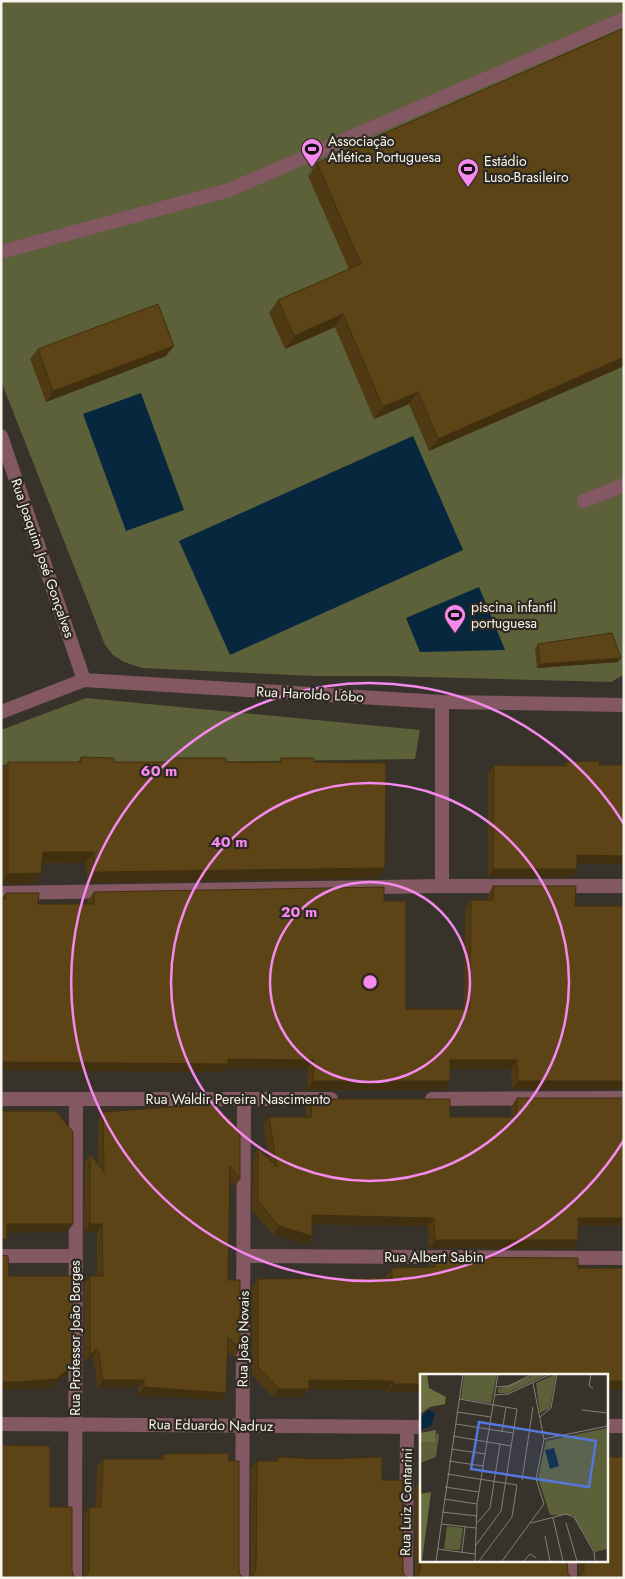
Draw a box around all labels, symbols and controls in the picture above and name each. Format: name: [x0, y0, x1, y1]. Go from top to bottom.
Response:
place label: Associação Atlética Portuguesa: [328, 131, 441, 167]
sports icon: Associação Atlética Portuguesa: [300, 137, 324, 168]
place label: Estádio Luso-Brasileiro: [484, 151, 569, 187]
sports icon: Estádio Luso-Brasileiro: [456, 157, 480, 188]
street label: Rua Joaquim José Gonçalves: [6, 476, 80, 641]
place label: piscina infantil portuguesa: [471, 597, 556, 633]
sports icon: piscina infantil portuguesa: [443, 603, 467, 634]
street label: Rua Haroldo Lôbo: [256, 681, 365, 707]
text: 60 m: [141, 760, 177, 782]
text: 40 m: [210, 831, 248, 853]
text: 20 m: [281, 901, 317, 923]
centre of rings: [361, 973, 379, 991]
street label: Rua Waldir Pereira Nascimento: [146, 1089, 331, 1109]
street label: Rua Albert Sabin: [384, 1247, 484, 1267]
street label: Rua Professor João Borges: [65, 1260, 85, 1416]
street label: Rua João Novais: [232, 1290, 254, 1387]
inset map: [420, 1374, 608, 1562]
street label: Rua Eduardo Nadruz: [148, 1414, 274, 1436]
street label: Rua Luiz Contarini: [395, 1448, 417, 1556]

